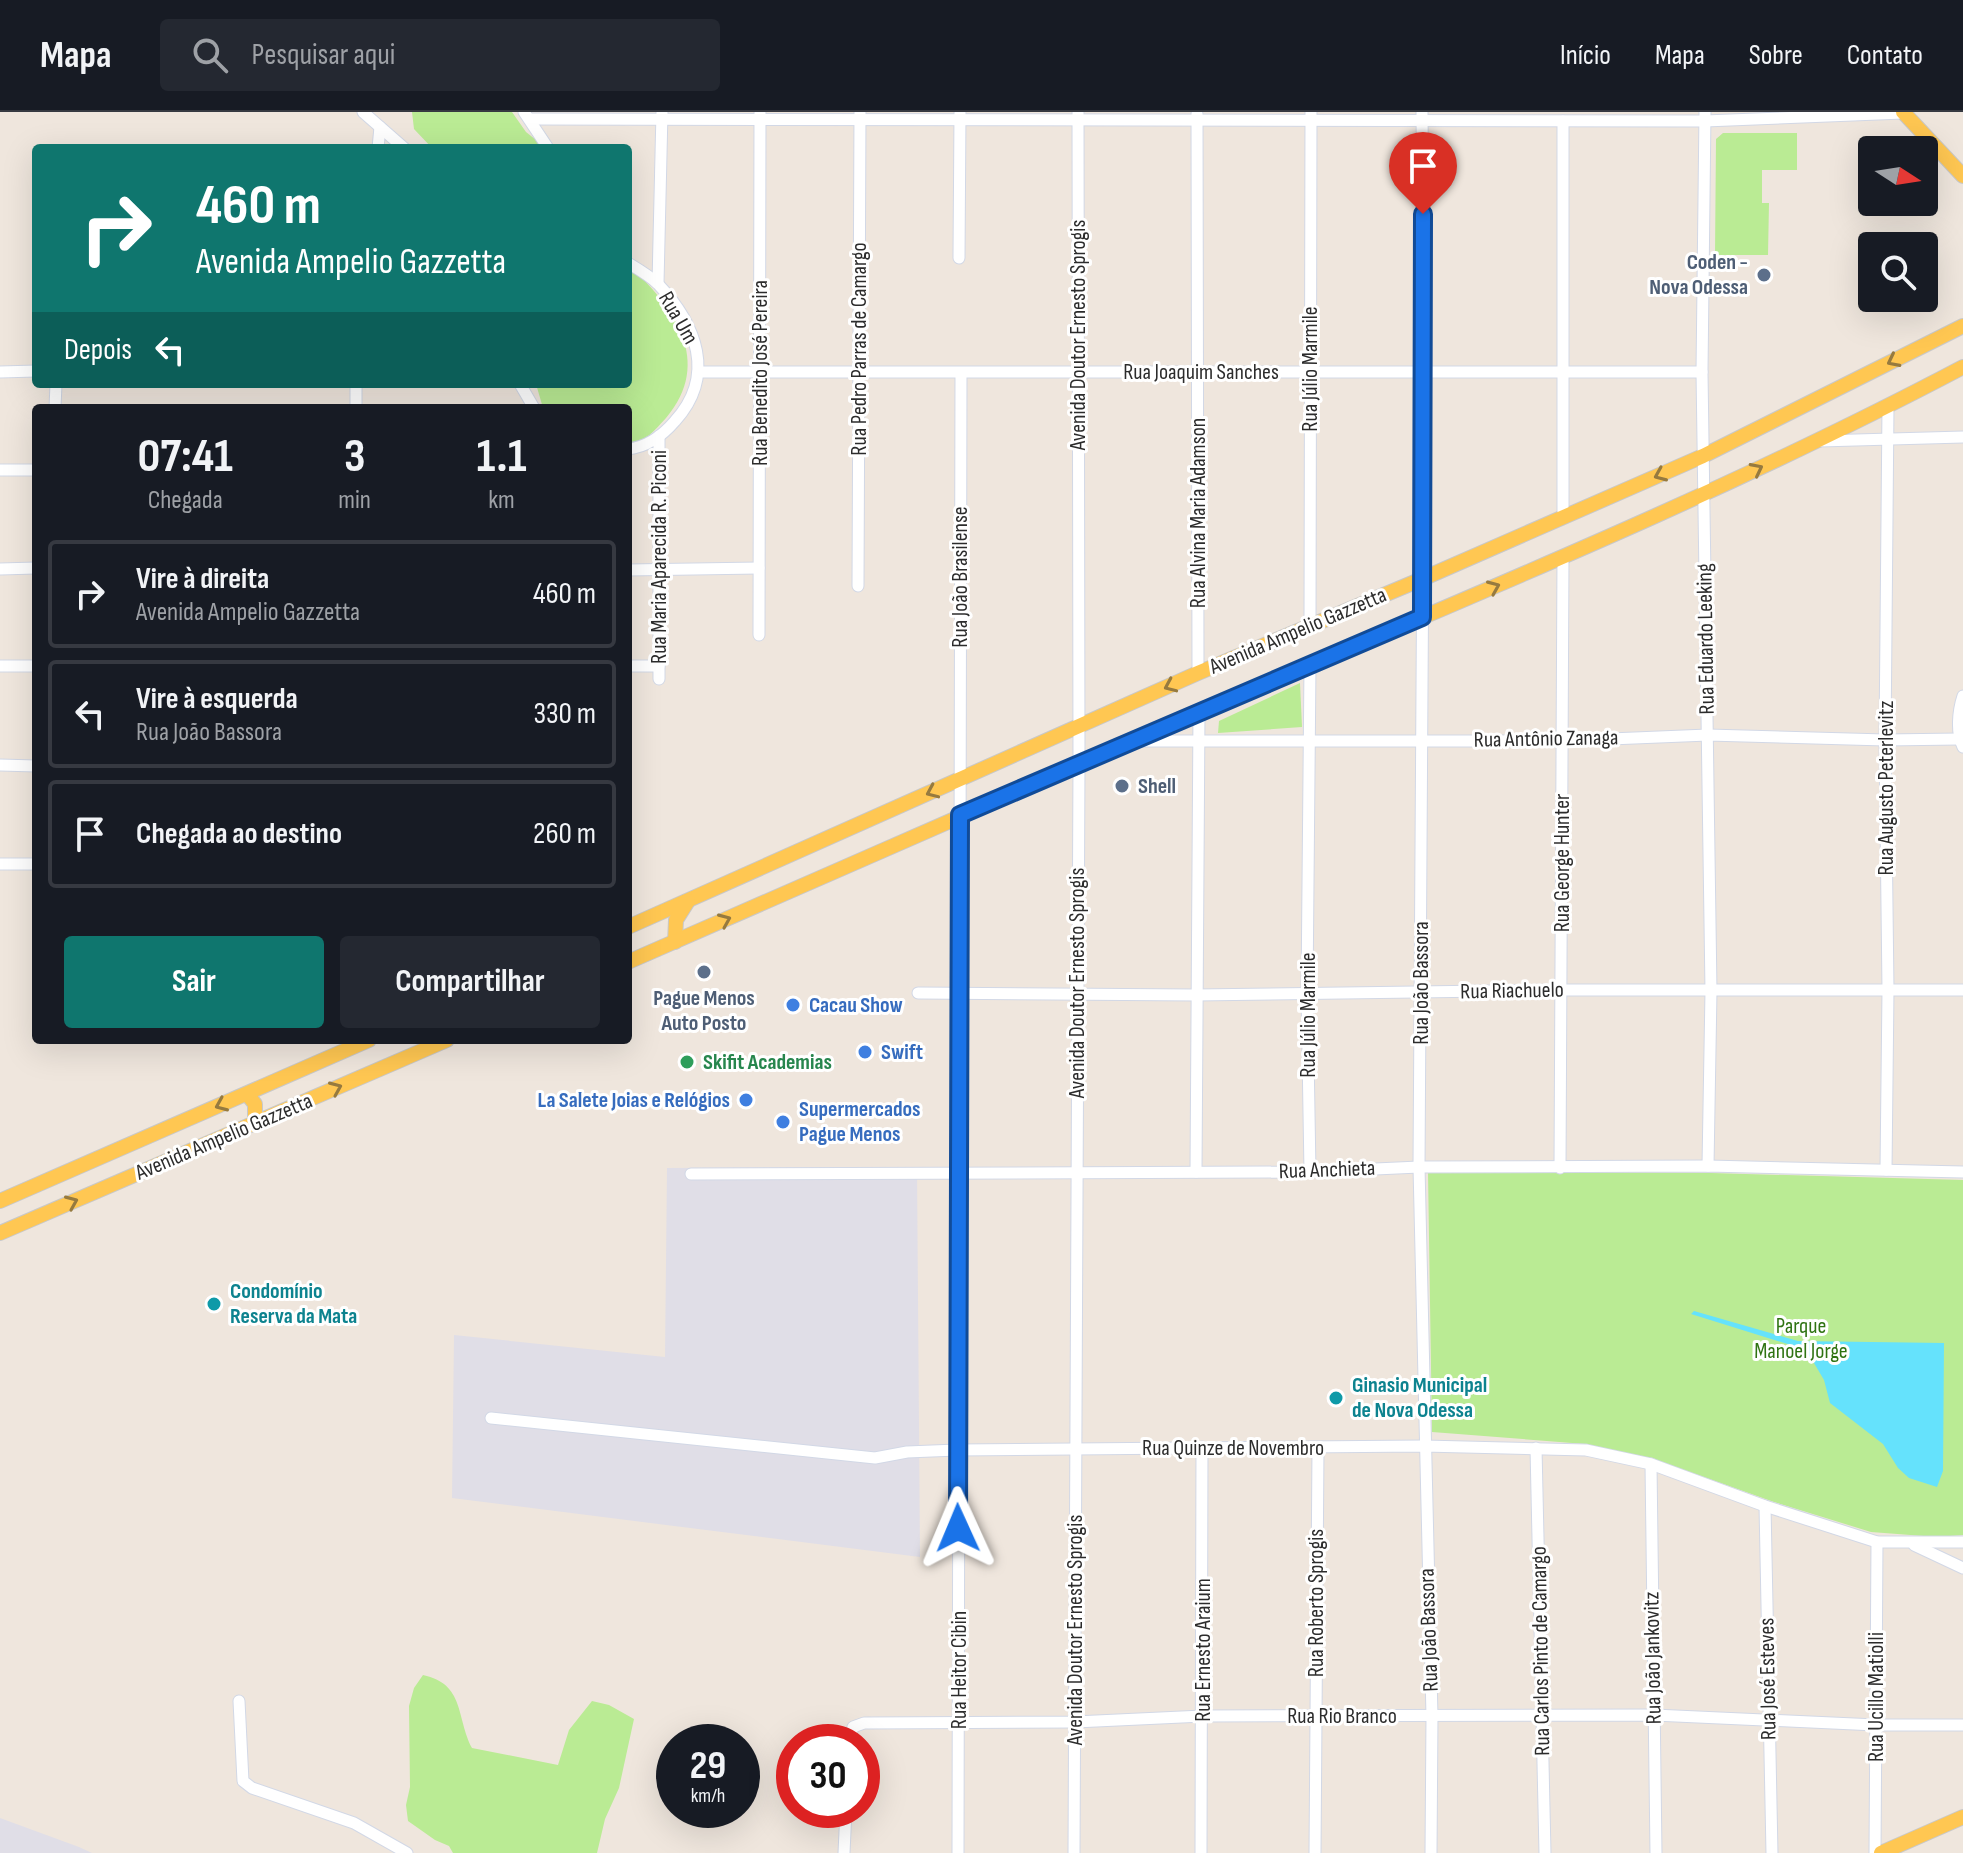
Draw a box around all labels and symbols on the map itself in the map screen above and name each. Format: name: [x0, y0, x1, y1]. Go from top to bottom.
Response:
pin: [1389, 132, 1457, 214]
north arrow: [1858, 136, 1938, 216]
street label: Avenida Doutor Ernesto Sprogis: [1065, 220, 1092, 451]
street label: Rua Pedro Parras de Camargo: [846, 242, 873, 456]
place label: Coden - Nova Odessa: [1649, 249, 1748, 301]
marker: Coden - Nova Odessa: [1755, 266, 1773, 284]
street label: Rua Benedito José Pereira: [747, 280, 774, 466]
street label: Rua Um: [652, 287, 704, 349]
street label: Rua Júlio Marmile: [1297, 306, 1324, 432]
one-way arrow: [1887, 351, 1902, 366]
street label: Rua Joaquim Sanches: [1123, 359, 1279, 386]
street label: Rua Alvina Maria Adamson: [1185, 418, 1212, 608]
street label: Rua Maria Aparecida R. Piconi: [646, 450, 673, 664]
one-way arrow: [1748, 464, 1763, 479]
one-way arrow: [1653, 465, 1668, 481]
street label: Rua João Brasilense: [947, 506, 974, 648]
street label: Rua Eduardo Leeking: [1691, 563, 1721, 715]
one-way arrow: [1485, 580, 1500, 596]
street label: Avenida Ampelio Gazzetta: [1205, 582, 1391, 681]
one-way arrow: [1163, 676, 1178, 692]
street label: Rua Augusto Peterlevitz: [1873, 700, 1900, 875]
street label: Rua Antônio Zanaga: [1473, 724, 1619, 754]
place label: Shell: [1138, 773, 1176, 800]
marker: Shell: [1113, 777, 1131, 795]
one-way arrow: [926, 783, 941, 799]
street label: Rua George Hunter: [1549, 794, 1576, 932]
street label: Avenida Doutor Ernesto Sprogis: [1064, 868, 1091, 1099]
one-way arrow: [717, 913, 732, 929]
street label: Rua João Bassora: [1408, 921, 1435, 1045]
street label: Rua Júlio Marmile: [1295, 952, 1322, 1078]
marker: Pague Menos Auto Posto: [695, 963, 713, 981]
street label: Rua Riachuelo: [1460, 977, 1564, 1005]
place label: Pague Menos Auto Posto: [653, 985, 755, 1037]
place label: Cacau Show: [809, 992, 903, 1019]
marker: Cacau Show: [784, 996, 802, 1014]
place label: Swift: [881, 1039, 923, 1066]
marker: Swift: [856, 1043, 874, 1061]
place label: Skifit Academias: [703, 1049, 832, 1076]
marker: Skifit Academias: [678, 1053, 696, 1071]
one-way arrow: [328, 1082, 342, 1098]
place label: La Salete Joias e Relógios: [538, 1087, 730, 1114]
street label: Avenida Ampelio Gazzetta: [131, 1088, 317, 1187]
marker: La Salete Joias e Relógios: [737, 1091, 755, 1109]
one-way arrow: [215, 1096, 229, 1112]
place label: Supermercados Pague Menos: [799, 1096, 921, 1148]
marker: Supermercados Pague Menos: [774, 1113, 792, 1131]
street label: Rua Anchieta: [1278, 1155, 1376, 1185]
one-way arrow: [63, 1196, 78, 1212]
place label: Condomínio Reserva da Mata: [230, 1278, 357, 1330]
marker: Condomínio Reserva da Mata: [205, 1295, 223, 1313]
park label: Parque Manoel Jorge: [1754, 1313, 1848, 1365]
place label: Ginasio Municipal de Nova Odessa: [1352, 1372, 1487, 1424]
marker: Ginasio Municipal de Nova Odessa: [1327, 1389, 1345, 1407]
street label: Rua Quinze de Novembro: [1142, 1435, 1324, 1462]
position arrow: [916, 1486, 1000, 1570]
street label: Avenida Doutor Ernesto Sprogis: [1062, 1515, 1089, 1746]
street label: Rua Roberto Sprogis: [1303, 1529, 1330, 1677]
street label: Rua Carlos Pinto de Camargo: [1526, 1546, 1556, 1756]
street label: Rua João Bassora: [1413, 1568, 1445, 1692]
street label: Rua Ernesto Araium: [1190, 1578, 1217, 1722]
street label: Rua João Jankovitz: [1638, 1591, 1668, 1725]
street label: Rua Heitor Cibin: [946, 1611, 973, 1729]
street label: Rua José Esteves: [1753, 1617, 1783, 1740]
street label: Rua Ucillo Matiolli: [1863, 1632, 1890, 1762]
street label: Rua Rio Branco: [1287, 1703, 1397, 1730]
speed limit sign: 30: [776, 1724, 880, 1828]

